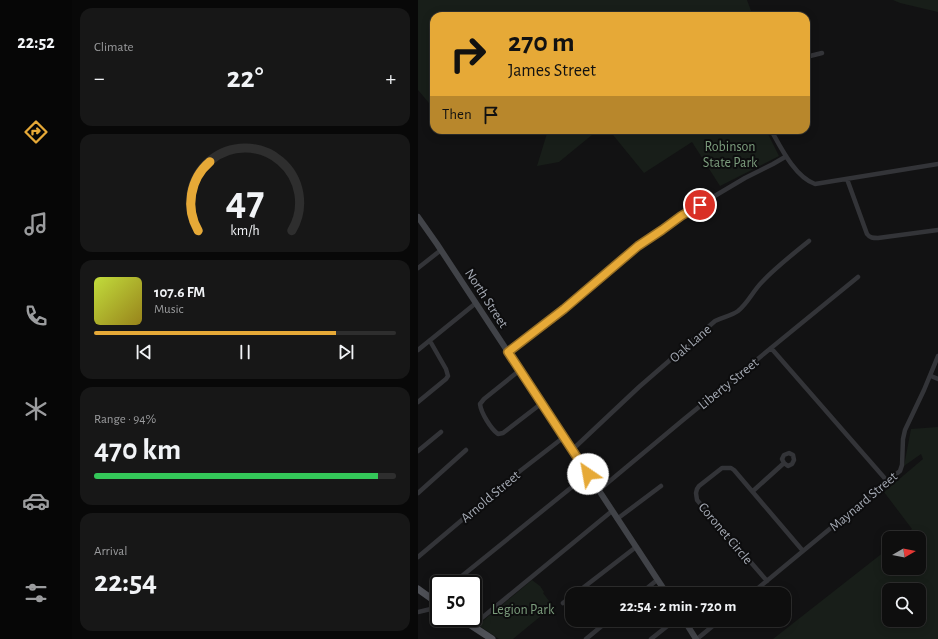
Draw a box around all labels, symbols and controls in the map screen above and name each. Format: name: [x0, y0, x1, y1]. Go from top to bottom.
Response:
icon: right: [442, 28, 494, 80]
text: 270 m: [508, 29, 575, 57]
text: 22:52: [17, 34, 55, 52]
text: Climate: [94, 41, 133, 54]
text: James Street: [508, 62, 596, 80]
text: 22°: [226, 63, 264, 93]
text: −: [94, 67, 105, 89]
text: +: [385, 67, 396, 89]
icon: arrive: [480, 104, 502, 126]
text: Then: [442, 107, 472, 122]
icon: directions: [22, 118, 50, 146]
park label: Robinson State Park: [703, 140, 758, 170]
text: 47: [226, 181, 264, 222]
pin: [683, 188, 717, 222]
icon: arrive: [689, 194, 711, 216]
icon: music: [22, 210, 50, 238]
text: km/h: [230, 224, 260, 238]
street label: North Street: [462, 266, 511, 331]
text: 107.6 FM: [154, 285, 205, 300]
icon: phone: [22, 302, 50, 330]
text: Music: [154, 303, 184, 316]
street label: Oak Lane: [667, 322, 714, 365]
icon: previous: [133, 341, 155, 363]
icon: pause: [234, 341, 256, 363]
icon: next: [335, 341, 357, 363]
street label: Liberty Street: [696, 355, 762, 412]
icon: climate: [22, 395, 50, 423]
text: Range · 94%: [94, 413, 156, 426]
text: 470 km: [94, 435, 181, 465]
position arrow: [567, 453, 609, 495]
street label: Arnold Street: [458, 468, 523, 525]
street label: Maynard Street: [827, 469, 901, 534]
icon: car: [22, 487, 50, 515]
street label: Coronet Circle: [695, 500, 755, 567]
north arrow: [882, 531, 926, 575]
map controls: [882, 531, 926, 627]
text: Arrival: [94, 545, 127, 558]
text: 22:54: [94, 567, 157, 597]
speed limit sign: 50: [430, 575, 482, 627]
icon: filters: [22, 579, 50, 607]
button: search: [882, 583, 926, 627]
text: 22:54 · 2 min · 720 m: [620, 599, 736, 614]
park label: Legion Park: [492, 603, 555, 617]

